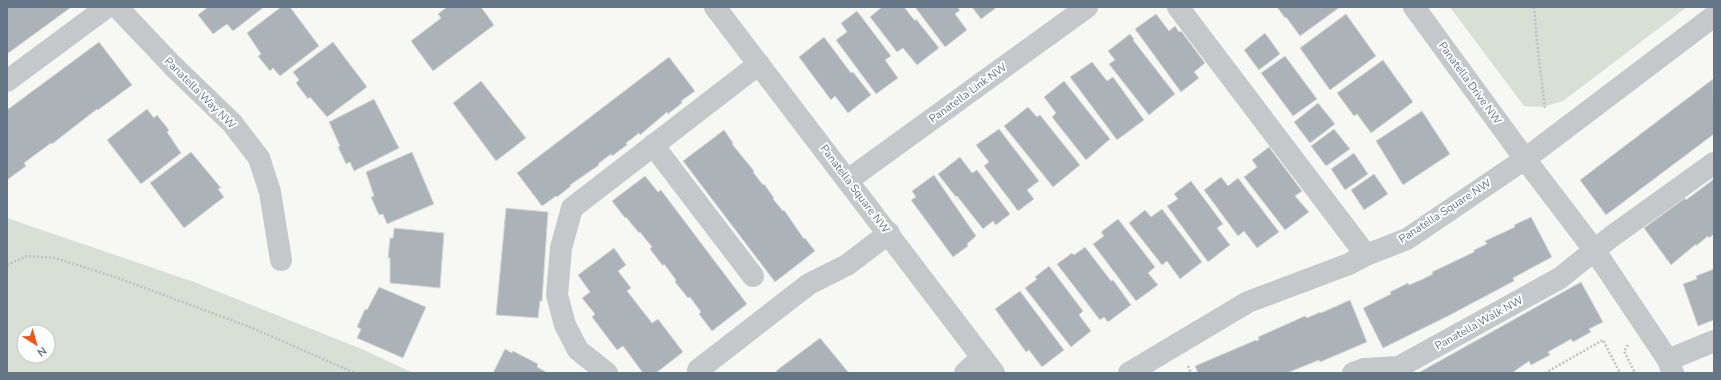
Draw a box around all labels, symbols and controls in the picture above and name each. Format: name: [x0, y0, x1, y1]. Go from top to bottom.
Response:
street label: Panatella Drive NW: [1435, 39, 1505, 127]
street label: Panatella Way NW: [161, 54, 239, 132]
street label: Panatella Link NW: [926, 60, 1010, 126]
street label: Panatella Square NW: [817, 142, 893, 236]
street label: Panatella Square NW: [1396, 175, 1494, 247]
street label: Panatella Walk NW: [1432, 293, 1526, 353]
north arrow: [16, 324, 56, 364]
text: N: [34, 343, 50, 360]

